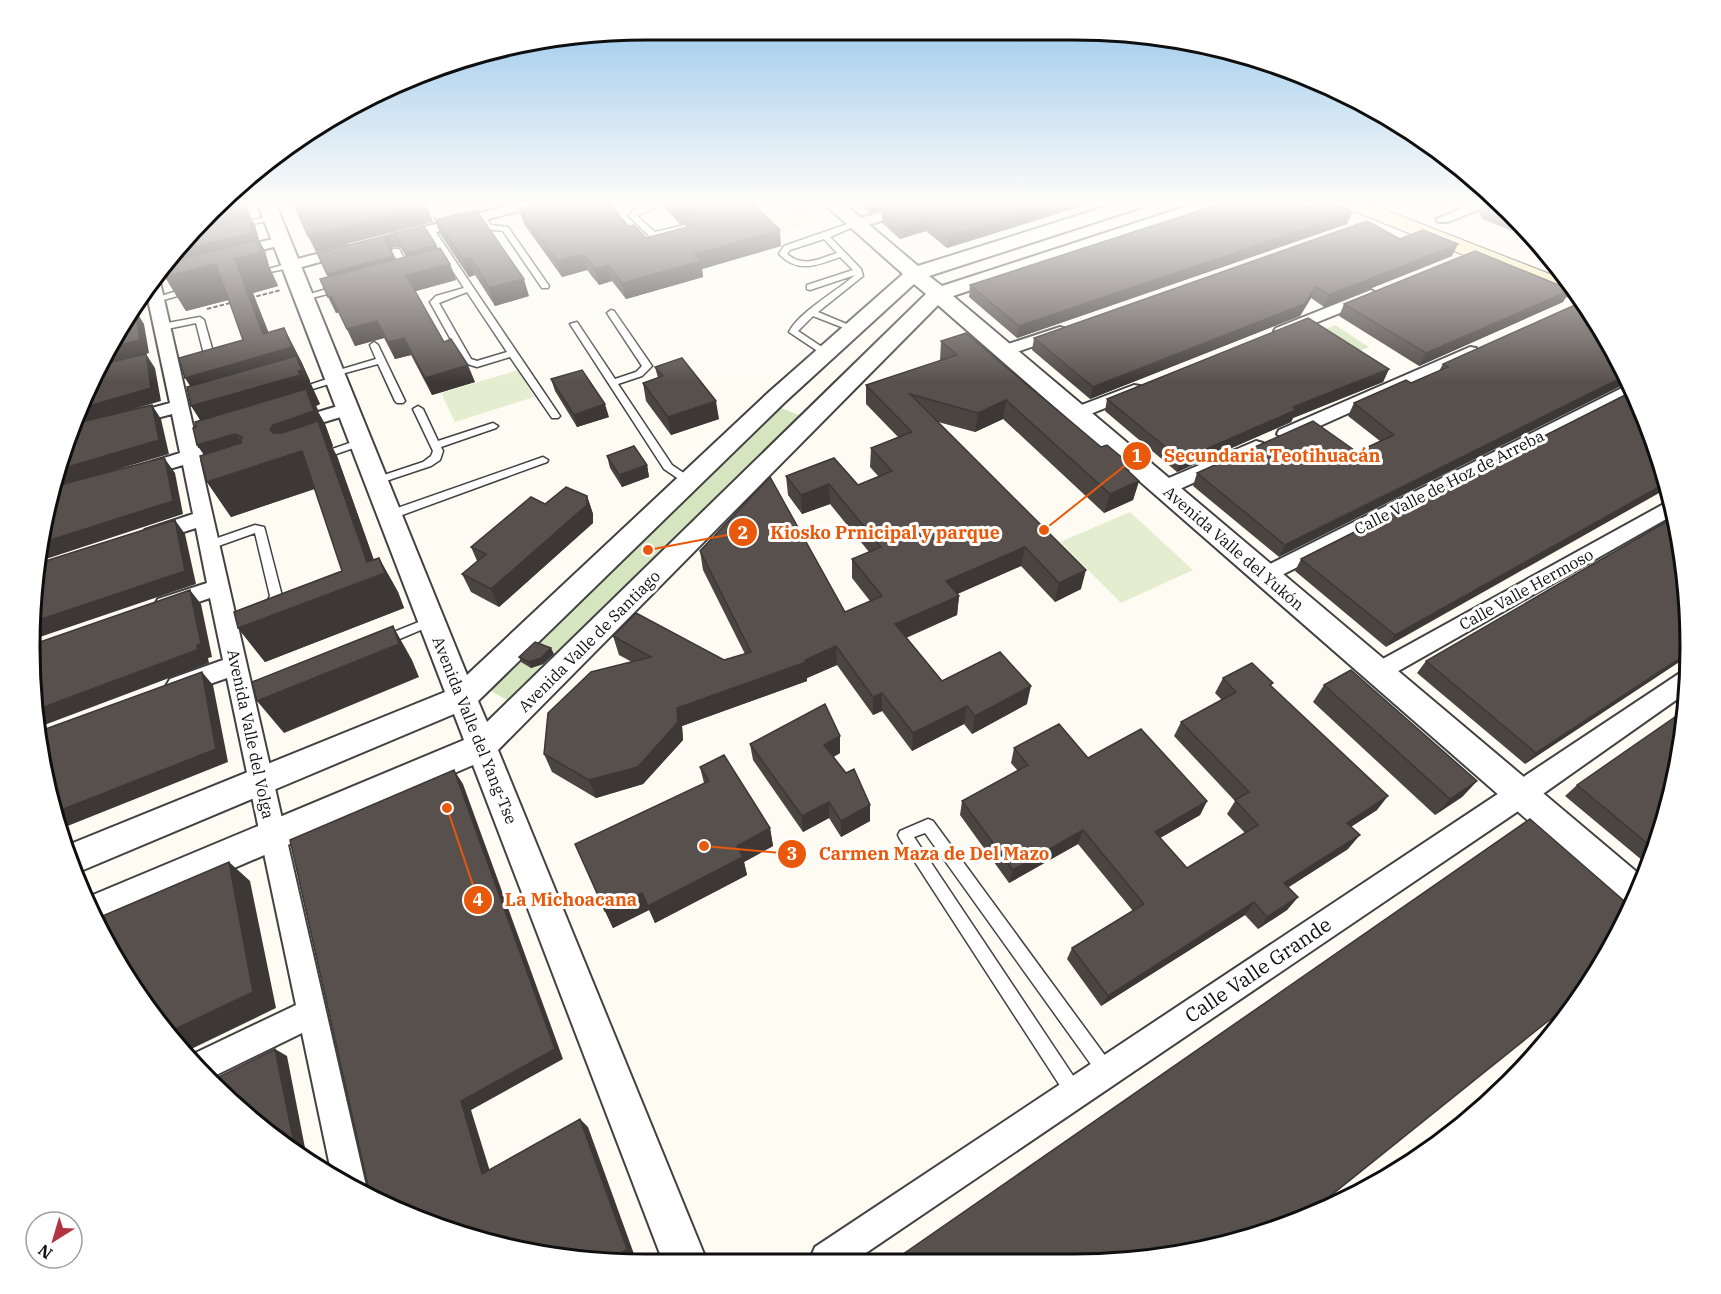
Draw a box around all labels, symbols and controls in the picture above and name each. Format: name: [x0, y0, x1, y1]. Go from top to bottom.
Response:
street label: Calle Valle de Hoz de Arreba: [1351, 425, 1548, 539]
callout: Secundaria Teotihuacán: [1122, 438, 1393, 474]
text: 1: [1132, 444, 1143, 467]
text: Secundaria Teotihuacán: [1164, 444, 1380, 467]
street label: Avenida Valle del Yukón: [1160, 481, 1308, 615]
callout: Kiosko Prnicipal y parque: [728, 514, 1012, 550]
text: 2: [738, 521, 748, 544]
text: Kiosko Prnicipal y parque: [770, 521, 1000, 544]
street label: Calle Valle Hermoso: [1455, 544, 1597, 634]
street label: Avenida Valle de Santiago: [514, 566, 664, 716]
street label: Avenida Valle del Yang-Tse: [428, 633, 522, 827]
street label: Avenida Valle del Volga: [223, 647, 279, 821]
callout: Carmen Maza de Del Mazo: [777, 836, 1062, 872]
text: 3: [787, 842, 797, 865]
text: Carmen Maza de Del Mazo: [819, 842, 1049, 865]
callout: La Michoacana: [463, 882, 649, 918]
text: 4: [473, 888, 484, 911]
text: La Michoacana: [505, 888, 637, 911]
street label: Calle Valle Grande: [1179, 911, 1336, 1029]
north arrow: [24, 1210, 84, 1270]
text: N: [34, 1240, 56, 1264]

